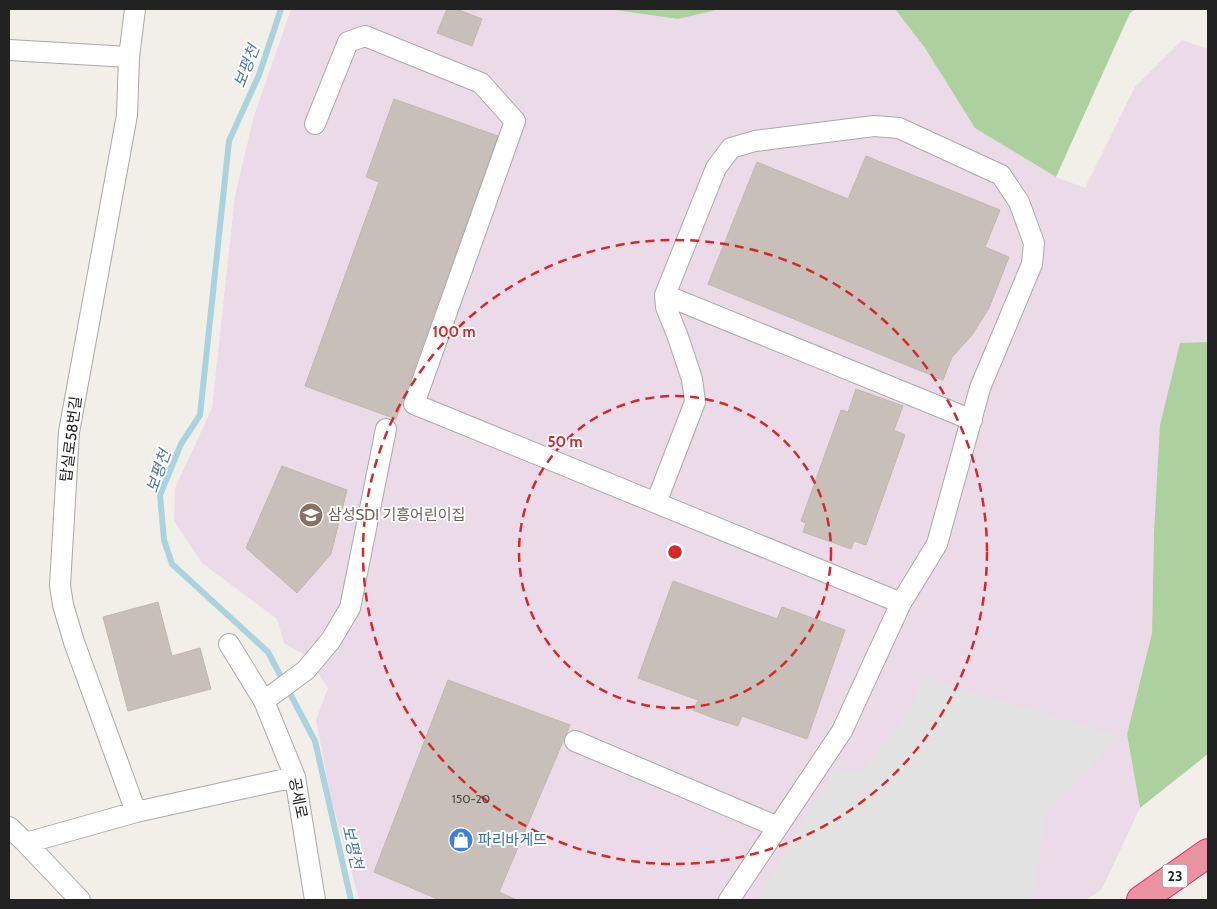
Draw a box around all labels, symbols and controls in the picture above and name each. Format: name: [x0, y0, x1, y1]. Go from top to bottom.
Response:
water label: 보평천: [230, 40, 264, 90]
text: 100 m: [432, 323, 476, 341]
street label: 탑실로58번길: [57, 395, 85, 483]
text: 50 m: [547, 433, 583, 451]
water label: 보평천: [142, 445, 175, 495]
school or university icon: 삼성SDI 기흥어린이집: [298, 502, 324, 528]
place label: 삼성SDI 기흥어린이집: [328, 506, 465, 524]
centre of rings: [666, 543, 684, 561]
street label: 공세로: [285, 776, 311, 820]
house number: 150-20: [452, 791, 490, 806]
water label: 보평천: [338, 823, 367, 873]
shop icon: 파리바게뜨: [448, 827, 474, 853]
place label: 파리바게뜨: [478, 831, 547, 849]
road number: 23: [1162, 864, 1188, 888]

